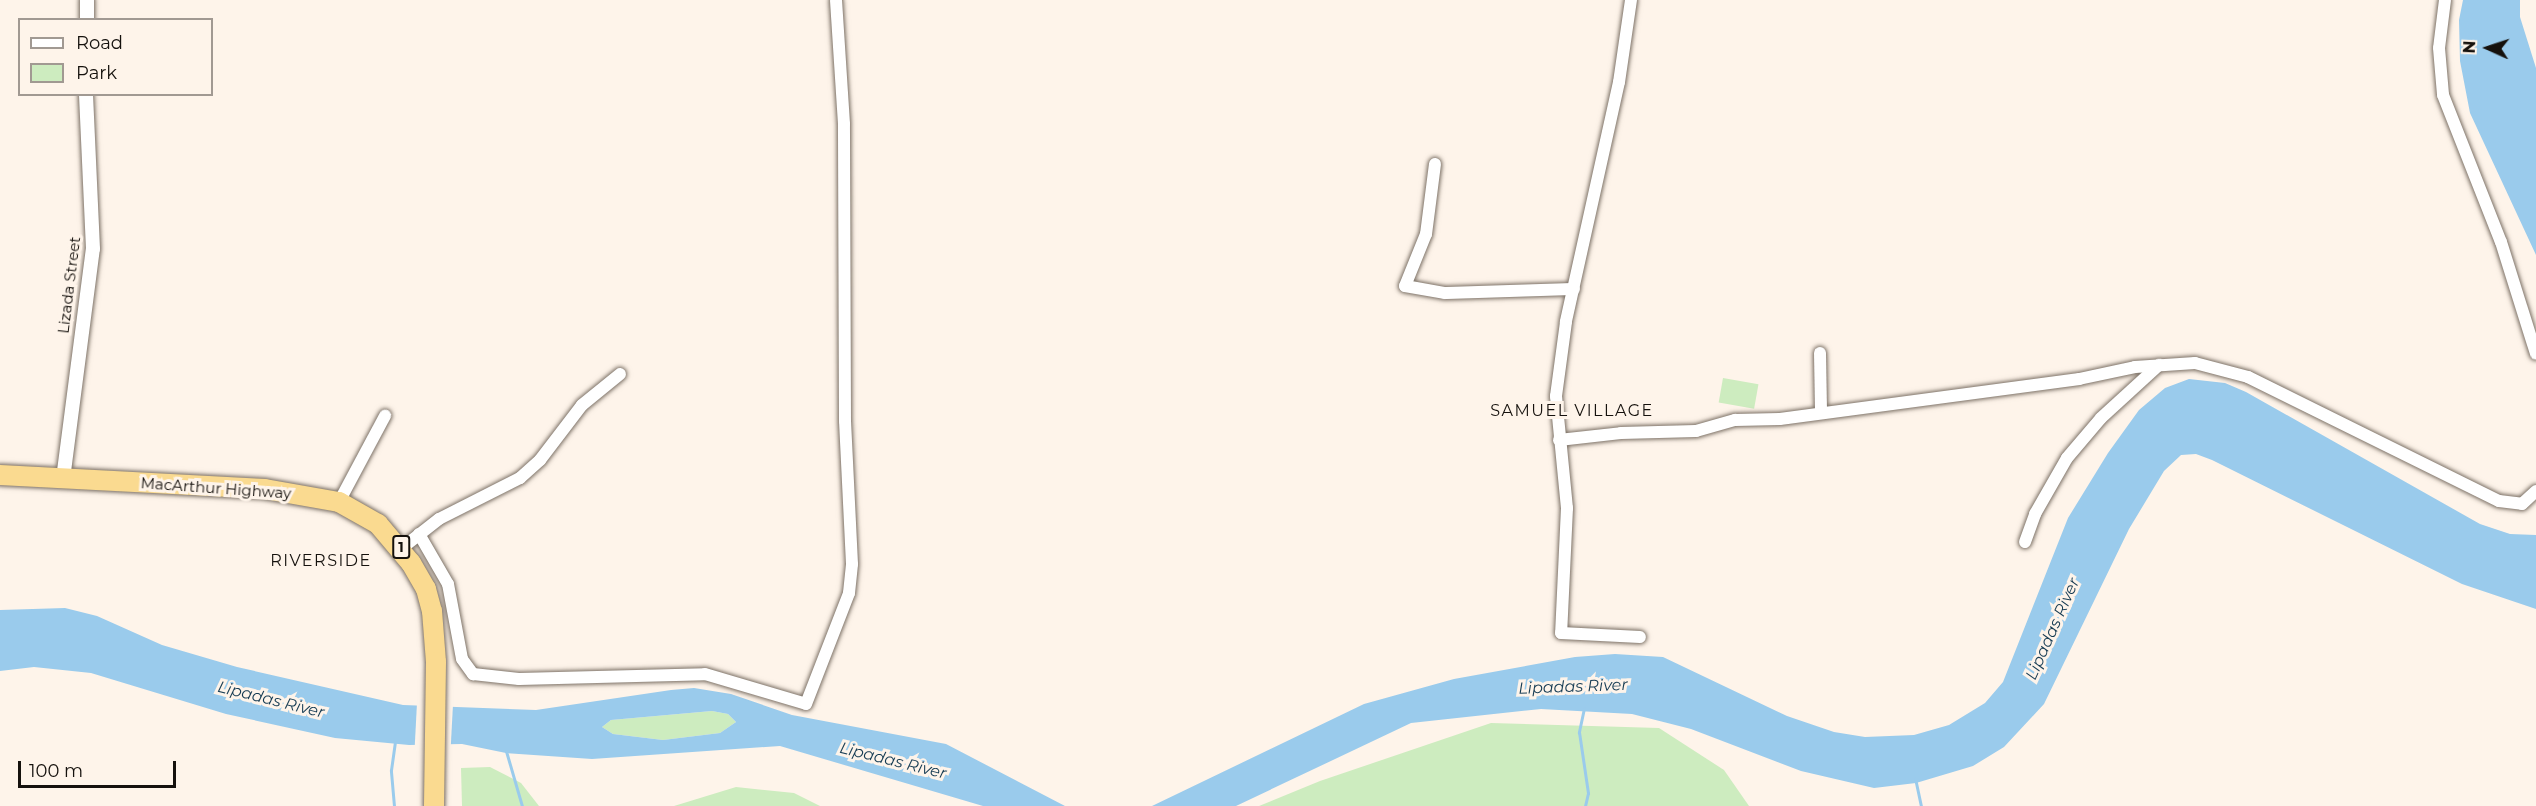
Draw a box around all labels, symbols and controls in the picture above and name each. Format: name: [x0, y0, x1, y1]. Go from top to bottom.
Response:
legend: [18, 18, 213, 96]
north arrow: [2458, 18, 2518, 78]
text: Road: [76, 32, 123, 54]
text: N: [2460, 40, 2479, 54]
text: Park: [76, 62, 117, 84]
street label: Lizada Street: [54, 235, 84, 335]
district label: SAMUEL VILLAGE: [1490, 401, 1654, 421]
street label: MacArthur Highway: [140, 474, 292, 502]
road number: 1: [392, 536, 410, 558]
district label: RIVERSIDE: [270, 551, 372, 571]
water label: Lipadas River: [2022, 575, 2084, 683]
water label: Lipadas River: [1518, 675, 1628, 699]
water label: Lipadas River: [216, 677, 326, 723]
water label: Lipadas River: [838, 738, 948, 784]
scale bar: [21, 749, 178, 787]
text: 100 m: [29, 760, 83, 782]

